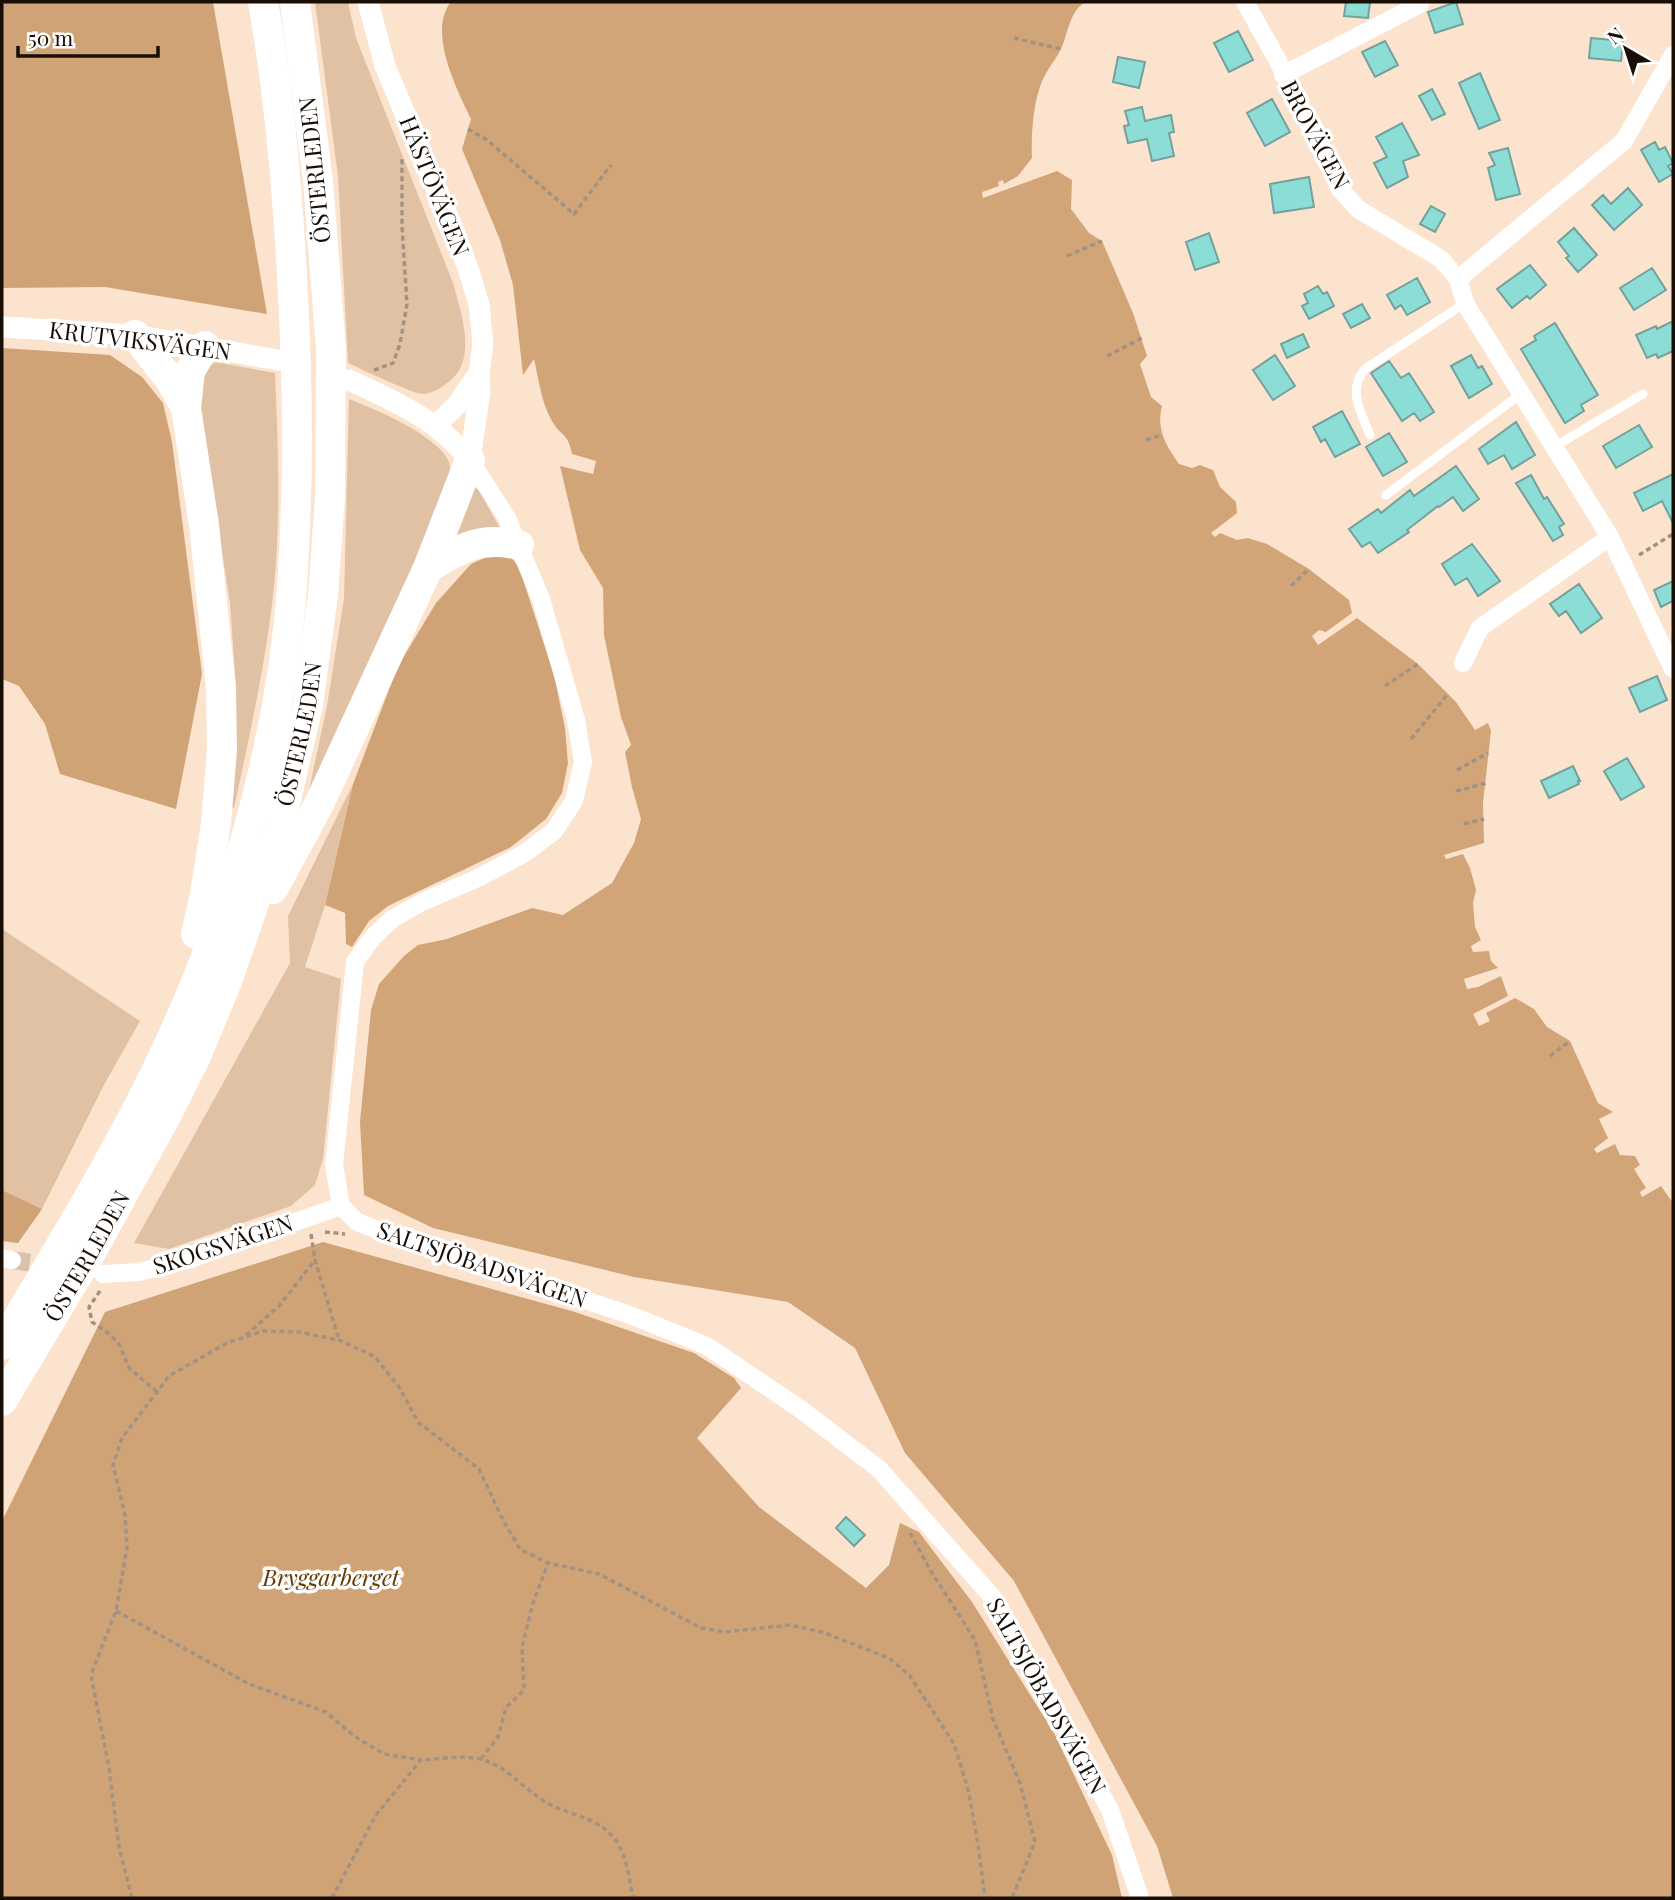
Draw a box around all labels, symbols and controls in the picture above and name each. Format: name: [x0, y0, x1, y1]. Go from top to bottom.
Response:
scale bar: [18, 14, 158, 58]
north arrow: [1591, 14, 1661, 84]
text: N: [1601, 20, 1628, 49]
text: 50 m: [28, 23, 74, 51]
street label: BROVÄGEN: [1275, 74, 1358, 194]
street label: ÖSTERLEDEN: [290, 96, 337, 245]
street label: HÄSTÖVÄGEN: [393, 111, 478, 260]
street label: KRUTVIKSVÄGEN: [47, 313, 233, 366]
street label: ÖSTERLEDEN: [268, 660, 328, 809]
street label: ÖSTERLEDEN: [36, 1184, 136, 1327]
street label: SKOGSVÄGEN: [148, 1206, 297, 1281]
street label: SALTSJÖBADSVÄGEN: [373, 1213, 592, 1314]
park label: Bryggarberget: [261, 1561, 401, 1592]
street label: SALTSJÖBADSVÄGEN: [980, 1592, 1114, 1799]

